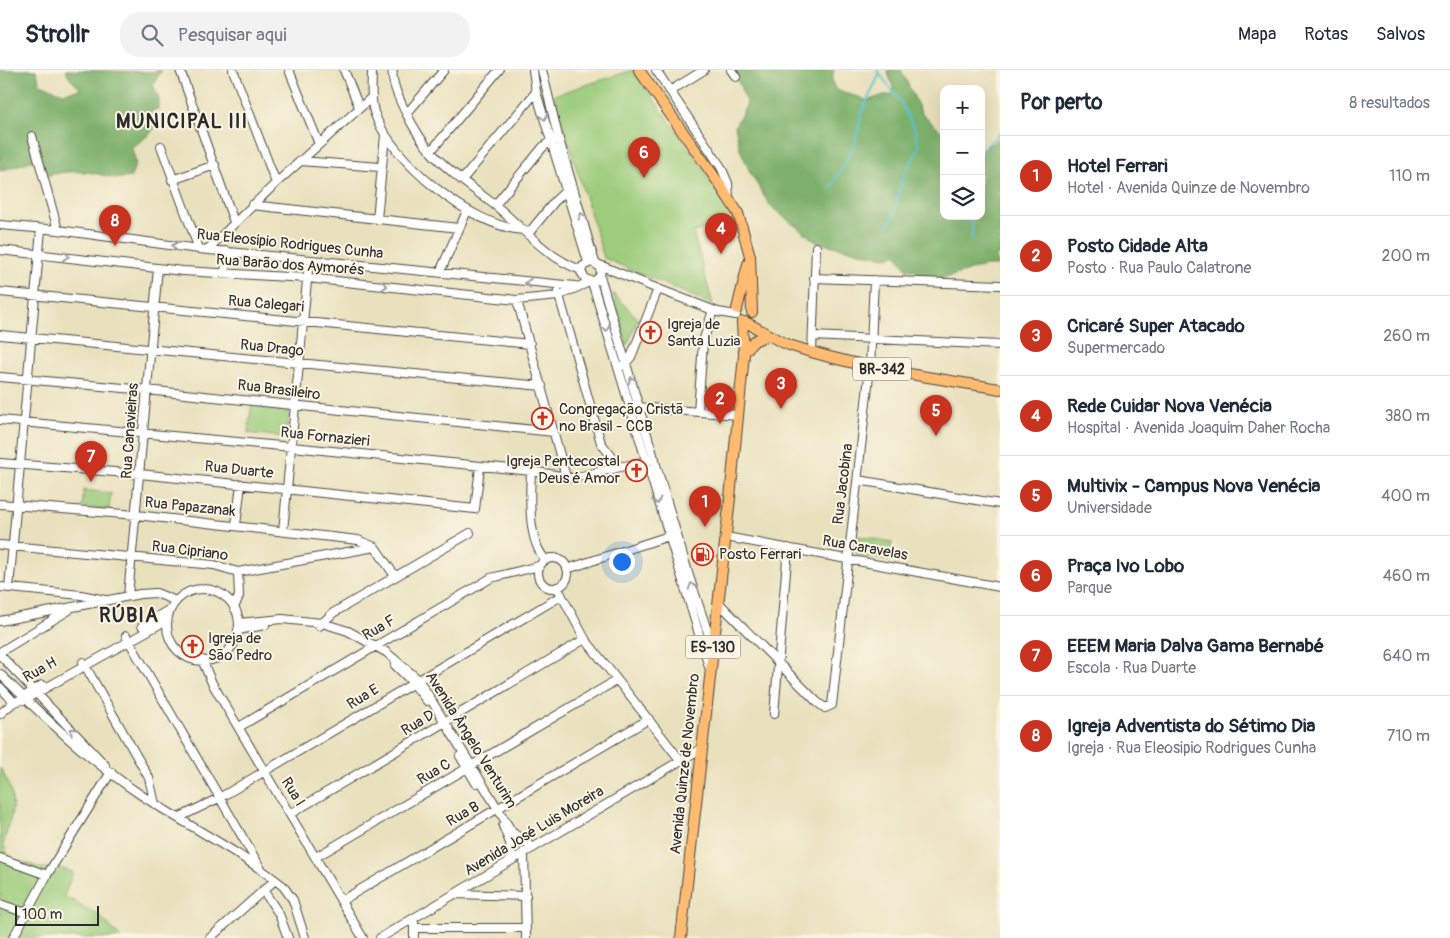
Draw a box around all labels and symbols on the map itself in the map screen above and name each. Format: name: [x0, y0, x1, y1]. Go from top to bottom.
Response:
district label: MUNICIPAL III: [116, 109, 248, 134]
one-way arrow: [539, 113, 549, 121]
pin: 6: [628, 137, 660, 178]
pin: 8: [99, 205, 131, 246]
one-way arrow: [578, 212, 588, 220]
pin: 4: [705, 213, 737, 254]
street label: Rua Eleosipio Rodrigues Cunha: [196, 225, 384, 263]
one-way arrow: [171, 241, 179, 252]
street label: Rua Barão dos Aymorés: [215, 250, 365, 280]
one-way arrow: [62, 251, 70, 261]
one-way arrow: [524, 278, 532, 289]
one-way arrow: [381, 280, 389, 291]
street label: Rua Calegari: [227, 291, 305, 317]
place label: Igreja de Santa Luzia: [667, 315, 740, 351]
church icon: Igreja de Santa Luzia: [639, 321, 663, 345]
one-way arrow: [601, 324, 611, 332]
street label: Rua Drago: [239, 335, 305, 361]
road number: BR-342: [853, 358, 911, 380]
pin: 3: [765, 368, 797, 409]
street label: Rua Brasileiro: [236, 375, 322, 405]
one-way arrow: [627, 376, 637, 385]
street label: Rua Canavieiras: [117, 382, 143, 480]
pin: 2: [704, 383, 736, 424]
pin: 5: [920, 395, 952, 436]
place label: Congregação Cristã no Brasil - CCB: [559, 400, 684, 436]
church icon: Congregação Cristã no Brasil - CCB: [531, 406, 555, 430]
street label: Rua Fornazieri: [279, 423, 371, 451]
pin: 7: [75, 441, 107, 482]
street label: Rua Jacobina: [829, 442, 857, 526]
place label: Igreja Pentecostal Deus é Amor: [506, 452, 621, 488]
street label: Rua Duarte: [204, 457, 275, 483]
church icon: Igreja Pentecostal Deus é Amor: [624, 458, 648, 482]
pin: 1: [689, 486, 721, 527]
street label: Rua Papazanak: [144, 493, 237, 521]
one-way arrow: [652, 496, 662, 504]
street label: Rua Caravelas: [821, 531, 909, 565]
street label: Rua Cipriano: [151, 537, 229, 565]
fuel station icon: Posto Ferrari: [691, 542, 715, 566]
place label: Posto Ferrari: [719, 545, 801, 564]
your location: [609, 549, 635, 575]
one-way arrow: [688, 583, 698, 591]
district label: RÚBIA: [99, 603, 159, 628]
street label: Rua F: [359, 611, 399, 645]
place label: Igreja de São Pedro: [208, 629, 272, 665]
church icon: Igreja de São Pedro: [180, 635, 204, 659]
road number: ES-130: [686, 636, 740, 658]
street label: Rua H: [20, 653, 60, 687]
street label: Avenida Ângelo Venturim: [421, 668, 521, 812]
street label: Avenida Quinze de Novembro: [666, 673, 704, 855]
street label: Rua E: [343, 680, 383, 714]
street label: Rua D: [398, 706, 438, 740]
one-way arrow: [70, 728, 79, 737]
street label: Rua C: [414, 755, 454, 789]
street label: Rua I: [277, 774, 309, 810]
street label: Avenida José Luis Moreira: [461, 782, 607, 880]
street label: Rua B: [443, 797, 483, 831]
scale bar: [15, 903, 99, 926]

